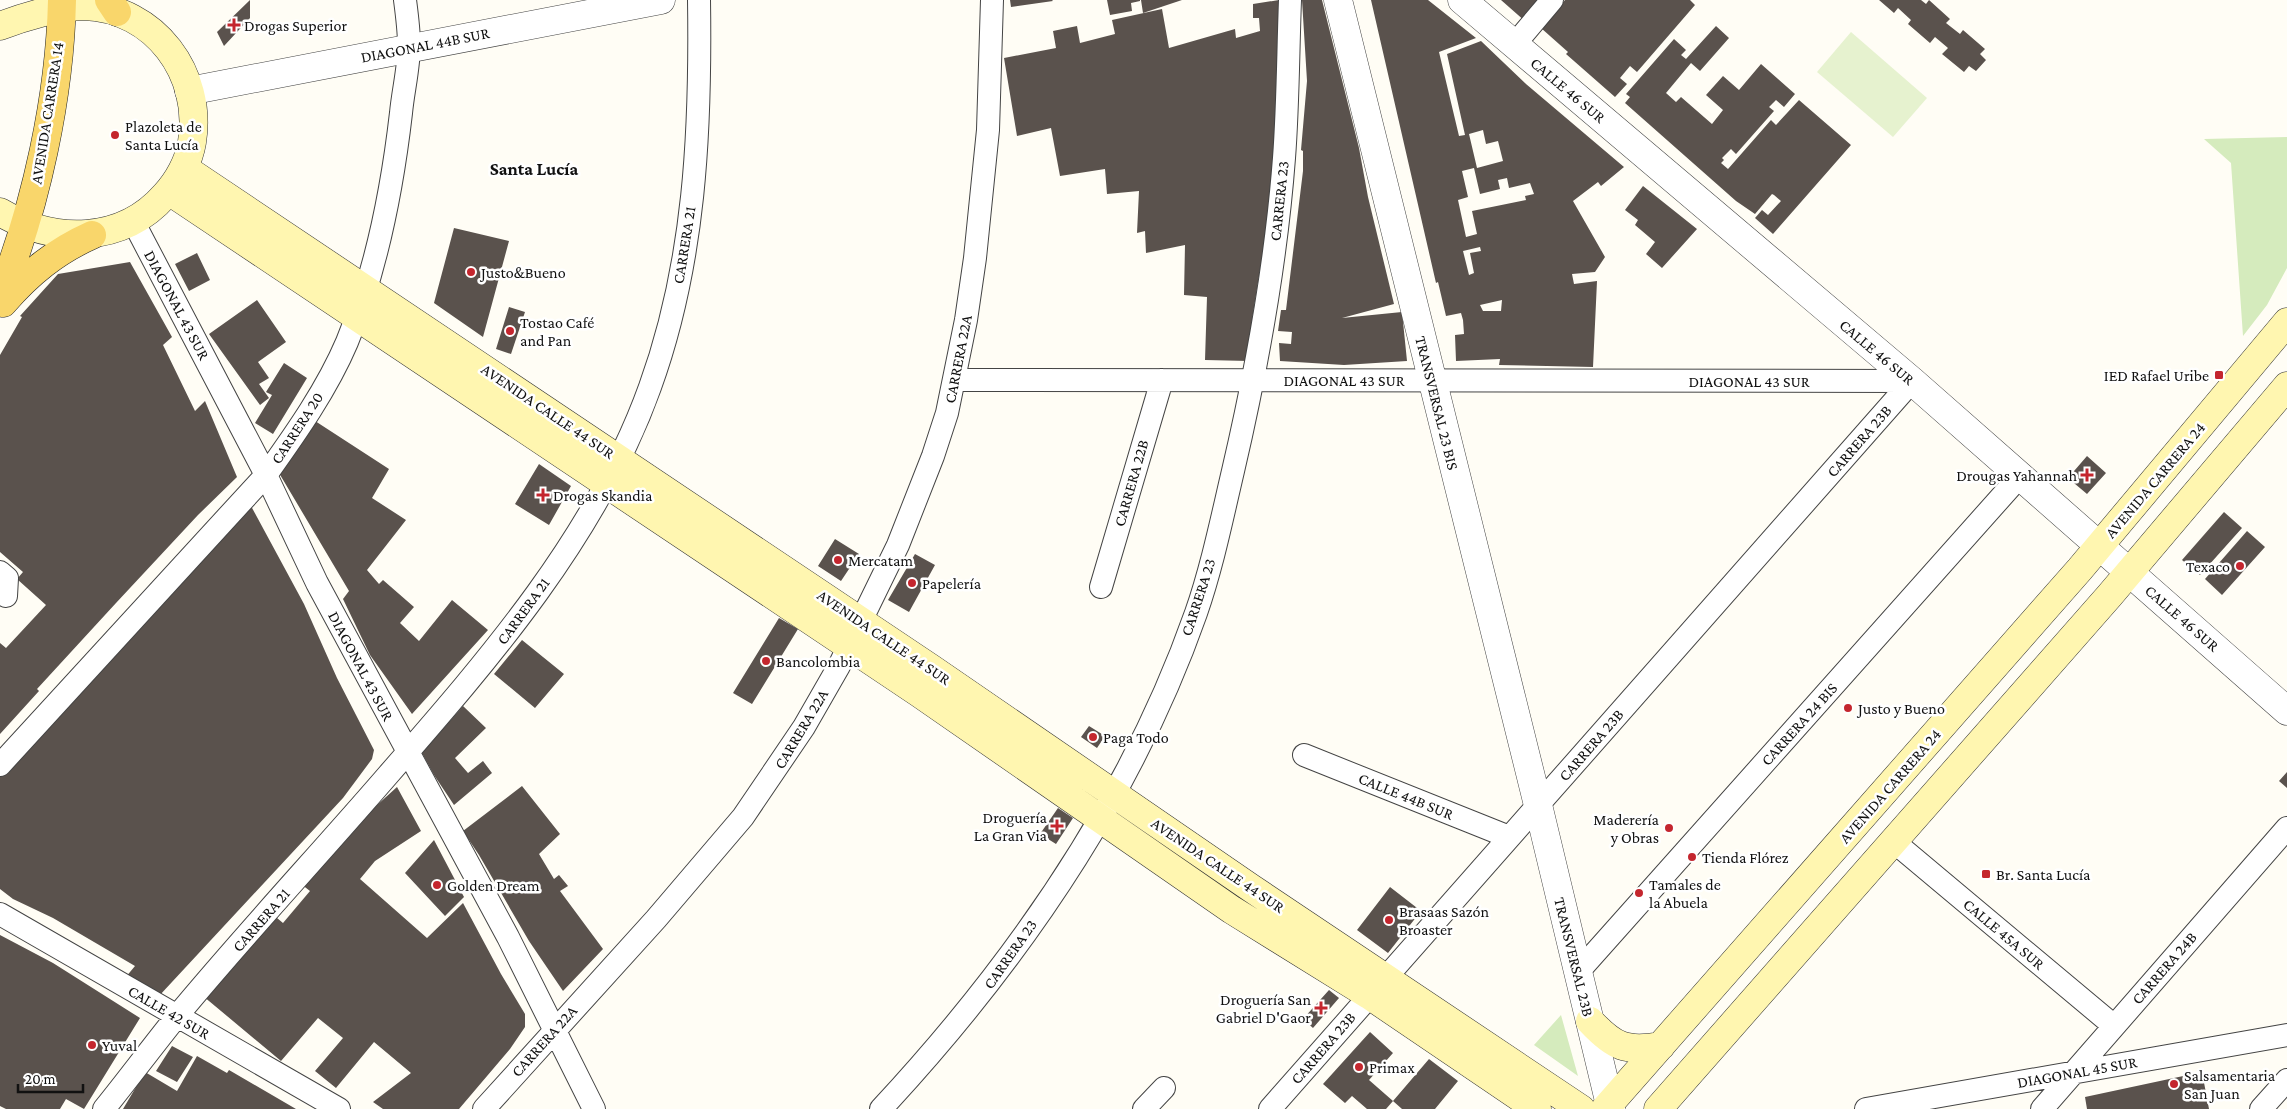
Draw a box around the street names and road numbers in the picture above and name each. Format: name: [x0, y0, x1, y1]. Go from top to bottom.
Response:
street label: DIAGONAL 44B SUR: [359, 24, 491, 66]
street label: AVENIDA CARRERA 14: [27, 41, 67, 185]
street label: CALLE 46 SUR: [1527, 54, 1609, 126]
street label: CARRERA 23: [1266, 160, 1292, 242]
street label: CARRERA 21: [669, 205, 699, 285]
street label: DIAGONAL 43 SUR: [141, 247, 213, 363]
street label: CARRERA 22A: [941, 313, 975, 405]
street label: CALLE 46 SUR: [1836, 316, 1918, 388]
street label: TRANSVERSAL 23 BIS: [1412, 334, 1462, 472]
street label: AVENIDA CALLE 44 SUR: [478, 360, 618, 462]
street label: DIAGONAL 43 SUR: [1283, 372, 1405, 389]
street label: DIAGONAL 43 SUR: [1688, 373, 1810, 390]
street label: CARRERA 20: [268, 389, 326, 467]
street label: CARRERA 23B: [1823, 402, 1895, 480]
street label: AVENIDA CARRERA 24: [2102, 419, 2208, 541]
street label: CARRERA 22B: [1111, 438, 1152, 528]
street label: CARRERA 23: [1177, 556, 1219, 638]
street label: CARRERA 21: [493, 574, 553, 648]
street label: CALLE 46 SUR: [2142, 581, 2222, 655]
street label: AVENIDA CALLE 44 SUR: [814, 586, 954, 688]
street label: DIAGONAL 43 SUR: [325, 608, 397, 724]
street label: CARRERA 24 BIS: [1758, 679, 1840, 769]
street label: CARRERA 22A: [771, 685, 832, 772]
street label: CARRERA 23B: [1555, 706, 1627, 784]
street label: AVENIDA CARRERA 24: [1836, 725, 1944, 847]
street label: CALLE 44B SUR: [1356, 769, 1456, 823]
street label: AVENIDA CALLE 44 SUR: [1148, 814, 1288, 916]
street label: CARRERA 21: [229, 885, 293, 955]
street label: CALLE 45A SUR: [1960, 895, 2048, 973]
street label: TRANSVERSAL 23B: [1551, 896, 1597, 1019]
street label: CARRERA 23: [980, 916, 1040, 992]
street label: CARRERA 24B: [2128, 928, 2200, 1007]
street label: CALLE 42 SUR: [125, 982, 213, 1042]
street label: CARRERA 22A: [508, 1001, 581, 1080]
street label: CARRERA 23B: [1287, 1009, 1359, 1087]
street label: DIAGONAL 45 SUR: [2016, 1053, 2138, 1091]

